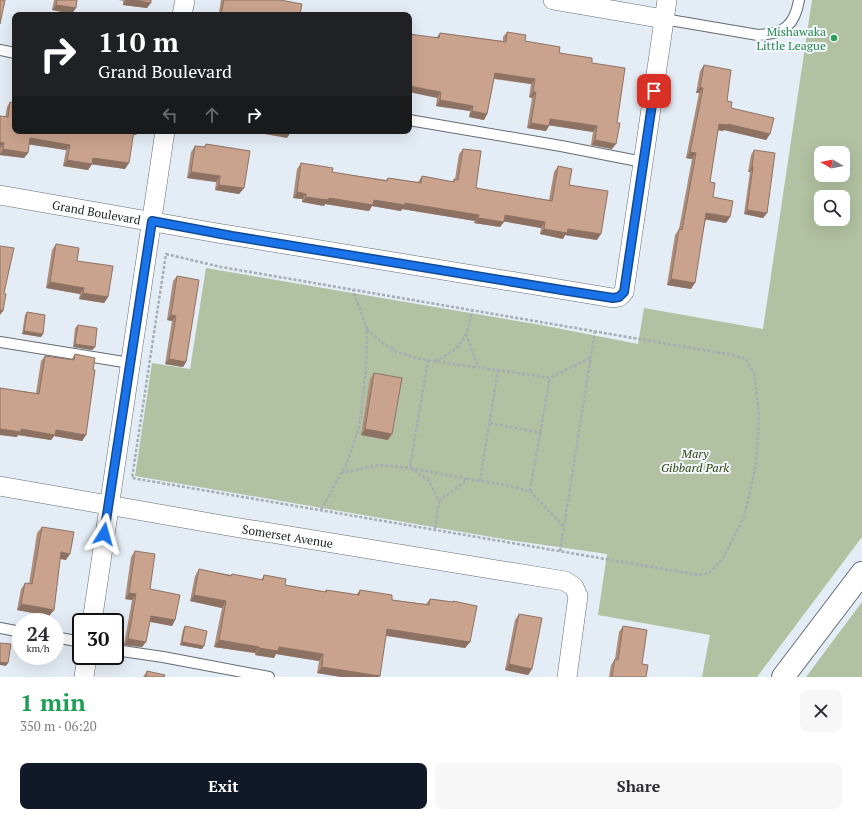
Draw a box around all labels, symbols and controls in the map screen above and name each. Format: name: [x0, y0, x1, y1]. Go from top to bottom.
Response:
text: 110 m: [98, 23, 179, 60]
place label: Mishawaka Little League: [756, 24, 826, 53]
icon: right: [32, 28, 84, 80]
marker: Mishawaka Little League: [829, 33, 839, 43]
text: Grand Boulevard: [98, 59, 232, 83]
pin: [637, 74, 671, 108]
icon: arrive: [643, 80, 665, 102]
icon: left: [159, 104, 181, 126]
icon: ahead: [201, 104, 223, 126]
icon: right: [243, 104, 265, 126]
north arrow: [814, 146, 850, 182]
map controls: [814, 146, 850, 226]
button: search: [814, 190, 850, 226]
street label: Grand Boulevard: [51, 197, 142, 227]
park label: Mary Gibbard Park: [661, 446, 729, 475]
position arrow: [83, 513, 125, 555]
street label: Somerset Avenue: [241, 521, 334, 551]
speed limit sign: 30: [72, 613, 124, 665]
text: 24: [27, 620, 49, 647]
text: km/h: [26, 642, 50, 655]
text: 1 min: [20, 686, 86, 718]
button: close: [800, 690, 842, 732]
text: 350 m · 06:20: [20, 717, 97, 735]
button: Exit: [20, 763, 427, 809]
button: Share: [435, 763, 842, 809]

